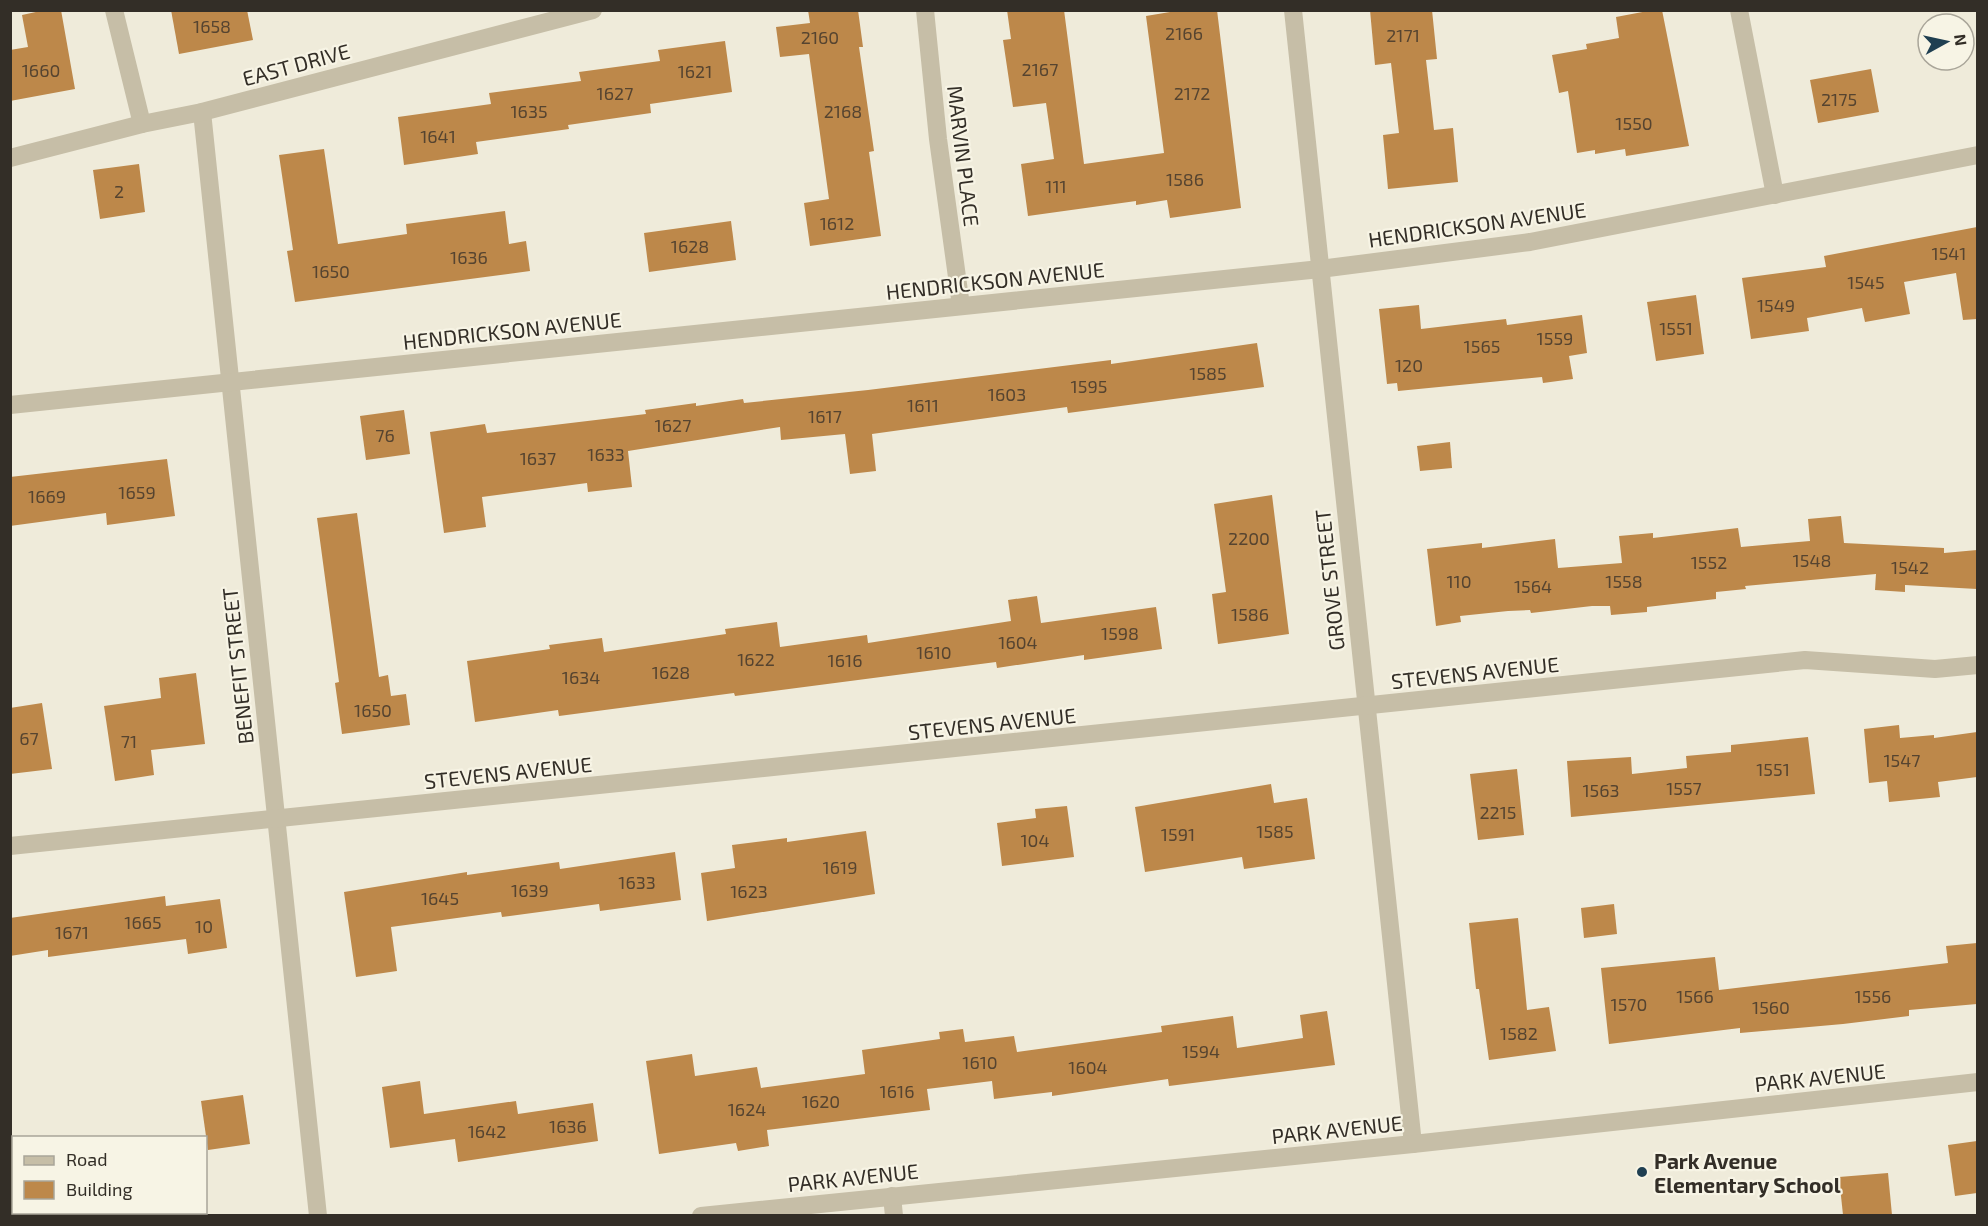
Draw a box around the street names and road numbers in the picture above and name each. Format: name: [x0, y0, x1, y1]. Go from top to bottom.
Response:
street label: EAST DRIVE: [240, 38, 352, 90]
street label: MARVIN PLACE: [943, 84, 985, 228]
street label: HENDRICKSON AVENUE: [1367, 196, 1587, 252]
street label: HENDRICKSON AVENUE: [884, 256, 1106, 304]
street label: HENDRICKSON AVENUE: [401, 306, 623, 354]
street label: GROVE STREET: [1309, 508, 1349, 652]
street label: BENEFIT STREET: [216, 586, 258, 746]
street label: STEVENS AVENUE: [1390, 651, 1560, 693]
street label: STEVENS AVENUE: [907, 702, 1077, 744]
street label: STEVENS AVENUE: [423, 751, 593, 793]
street label: PARK AVENUE: [1753, 1058, 1887, 1096]
street label: PARK AVENUE: [1270, 1110, 1404, 1148]
street label: PARK AVENUE: [786, 1158, 920, 1196]

